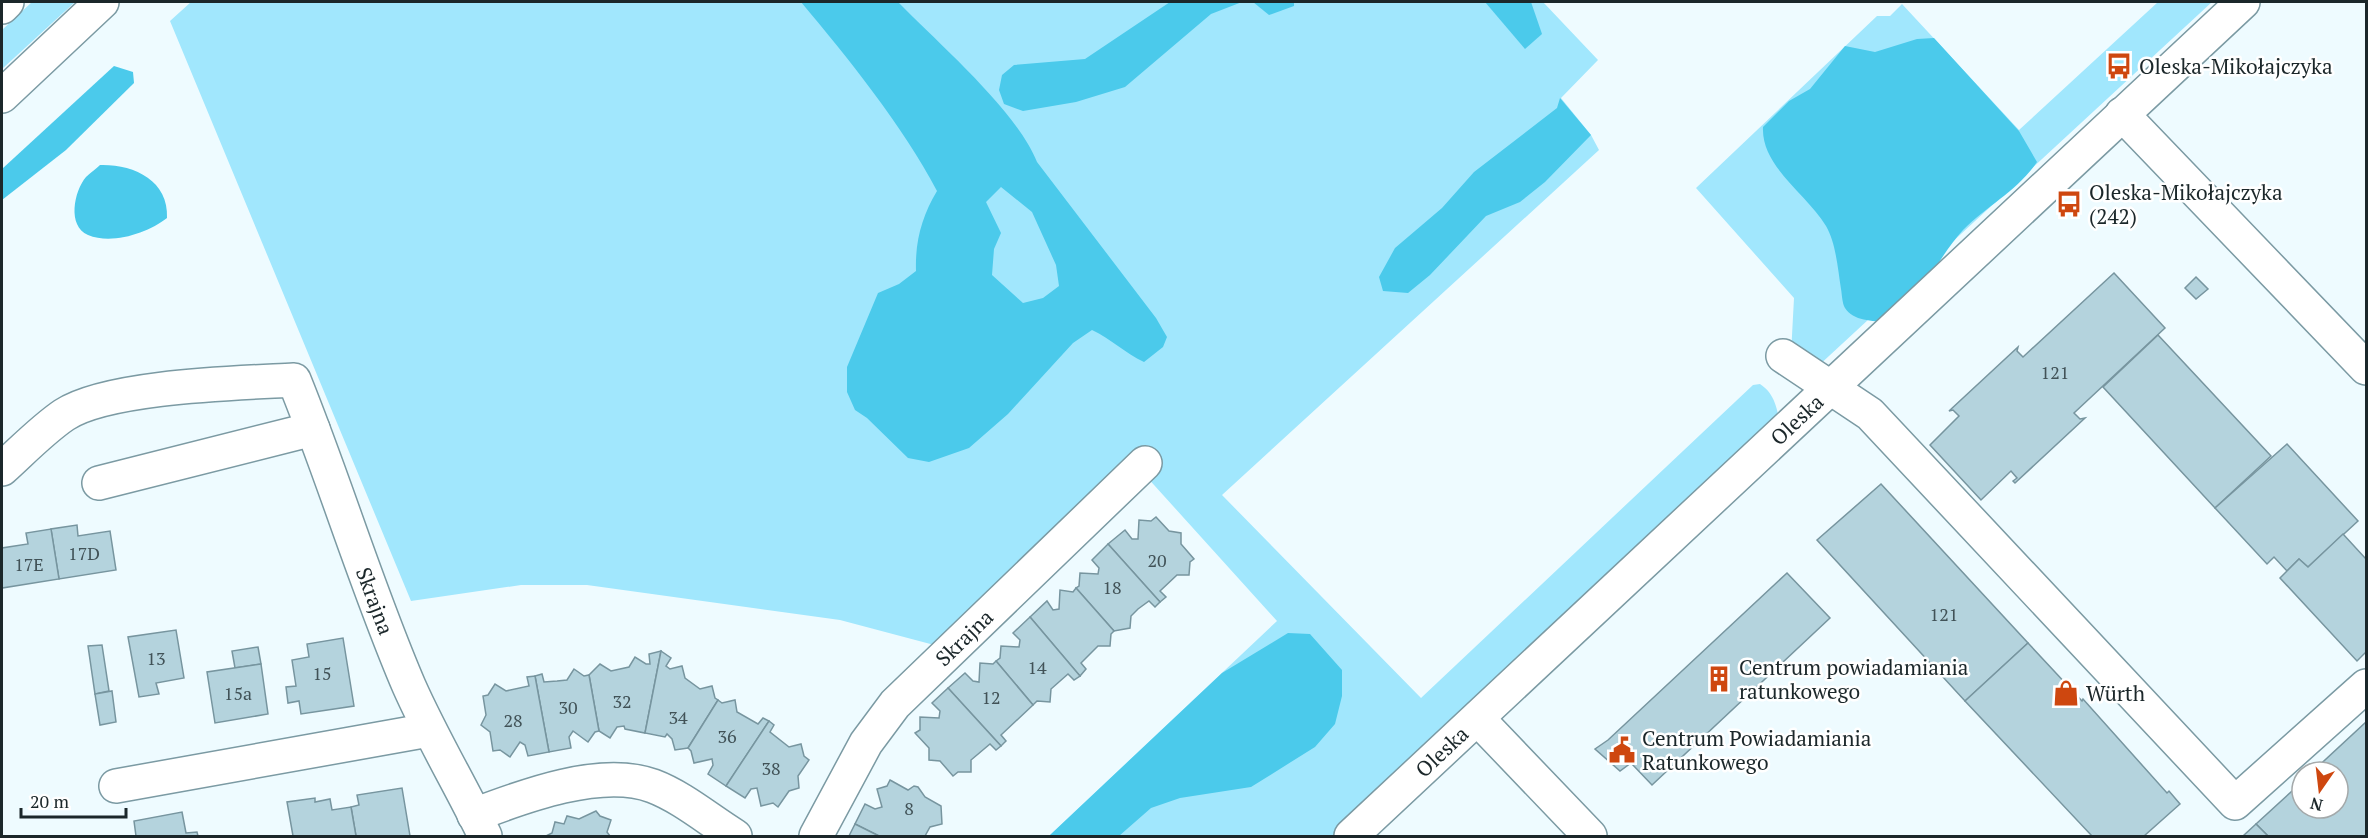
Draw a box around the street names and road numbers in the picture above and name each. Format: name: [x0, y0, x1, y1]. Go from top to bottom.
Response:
street label: Oleska: [1764, 387, 1829, 451]
street label: Skrajna: [350, 563, 401, 639]
street label: Skrajna: [929, 603, 999, 672]
street label: Oleska: [1409, 719, 1474, 783]

